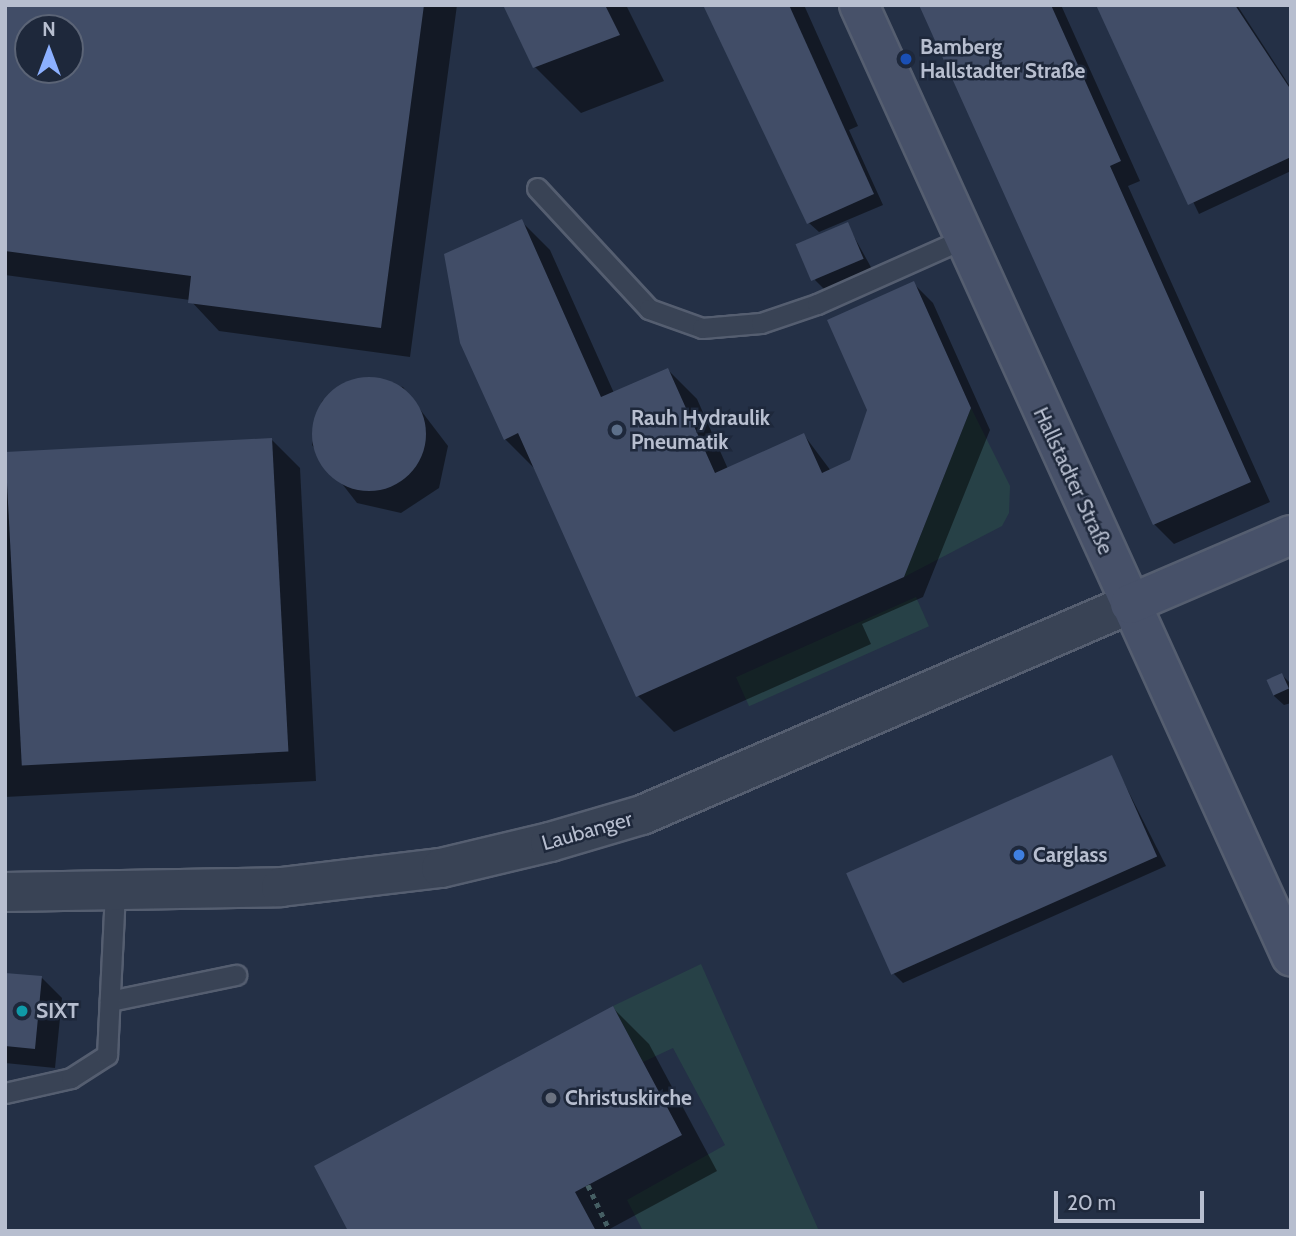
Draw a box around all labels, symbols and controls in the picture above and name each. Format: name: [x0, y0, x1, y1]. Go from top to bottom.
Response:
north arrow: [14, 14, 84, 84]
text: N: [42, 18, 56, 41]
place label: Bamberg Hallstadter Straße: [920, 34, 1085, 84]
marker: Bamberg Hallstadter Straße: [898, 51, 914, 67]
street label: Hallstadter Straße: [1028, 403, 1118, 559]
place label: Rauh Hydraulik Pneumatik: [631, 405, 770, 455]
marker: Rauh Hydraulik Pneumatik: [609, 422, 625, 438]
street label: Laubanger: [539, 806, 635, 856]
place label: Carglass: [1033, 842, 1107, 868]
marker: Carglass: [1011, 847, 1027, 863]
place label: SIXT: [36, 998, 79, 1024]
marker: SIXT: [14, 1003, 30, 1019]
place label: Christuskirche: [565, 1085, 692, 1111]
marker: Christuskirche: [543, 1090, 559, 1106]
scale bar: [1058, 1176, 1208, 1220]
text: 20 m: [1067, 1190, 1116, 1215]

